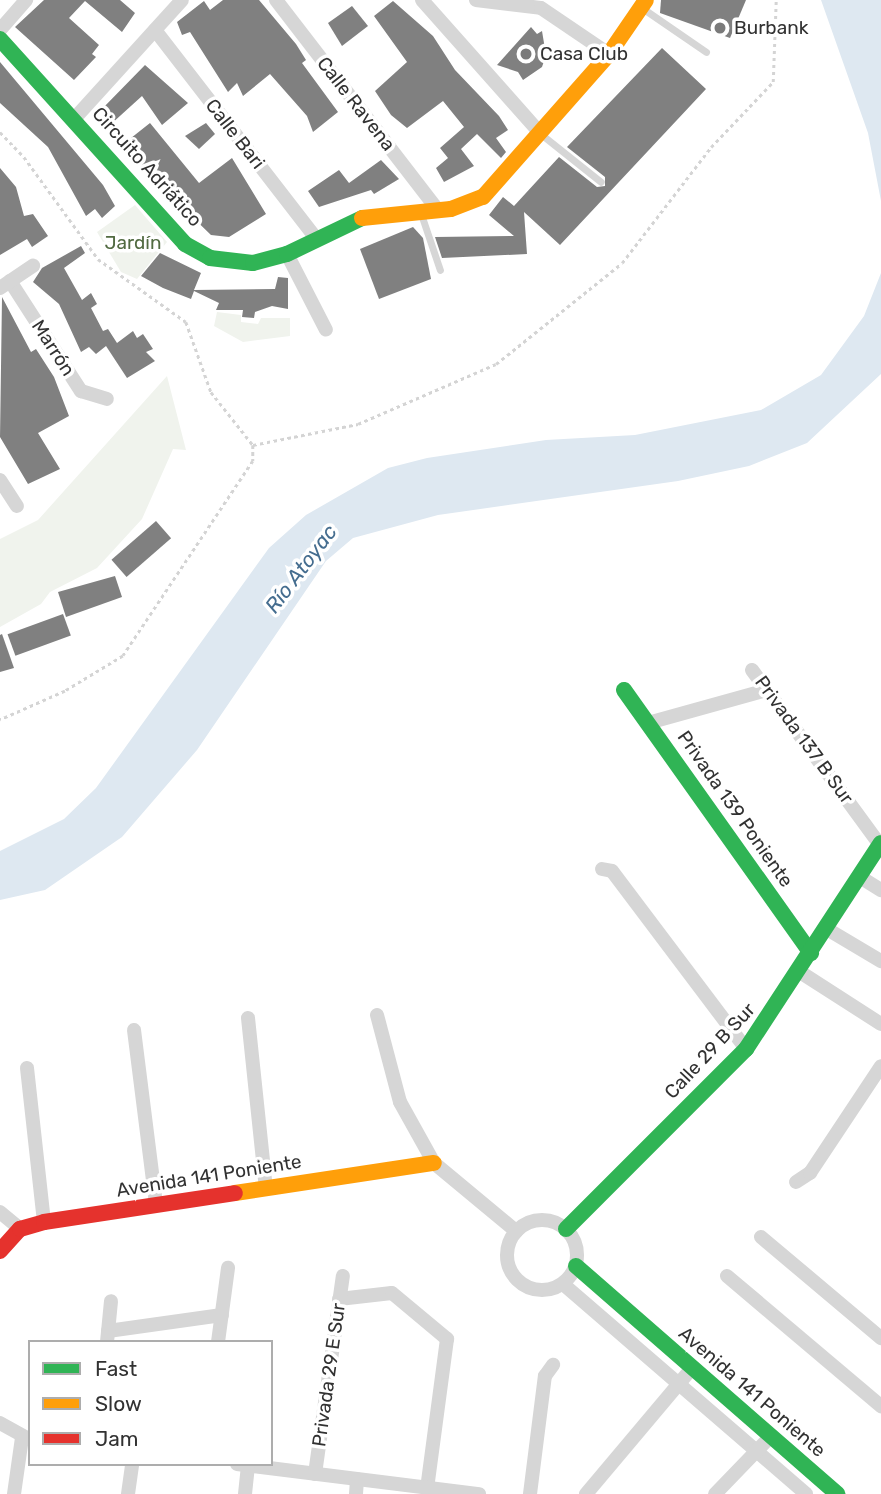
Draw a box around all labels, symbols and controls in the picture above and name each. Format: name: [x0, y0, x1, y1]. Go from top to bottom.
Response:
place label: Burbank: [734, 17, 808, 39]
marker: Burbank: [712, 20, 728, 36]
place label: Casa Club: [540, 43, 628, 65]
marker: Casa Club: [518, 46, 534, 62]
street label: Calle Ravena: [312, 52, 400, 156]
street label: Calle Bari: [201, 94, 269, 174]
street label: Circuito Adriático: [87, 102, 207, 232]
park label: Jardín: [105, 232, 161, 254]
street label: Marrón: [26, 316, 80, 380]
water label: Río Atoyac: [259, 520, 343, 618]
street label: Privada 137 B Sur: [750, 671, 858, 809]
street label: Privada 139 Poniente: [672, 726, 798, 892]
street label: Calle 29 B Sur: [660, 998, 760, 1104]
street label: Avenida 141 Poniente: [115, 1150, 303, 1202]
street label: Privada 29 E Sur: [308, 1302, 350, 1448]
street label: Avenida 141 Poniente: [674, 1322, 830, 1462]
legend: [28, 1340, 273, 1466]
text: Fast: [95, 1356, 137, 1381]
text: Slow: [95, 1391, 142, 1416]
text: Jam: [95, 1426, 139, 1451]

